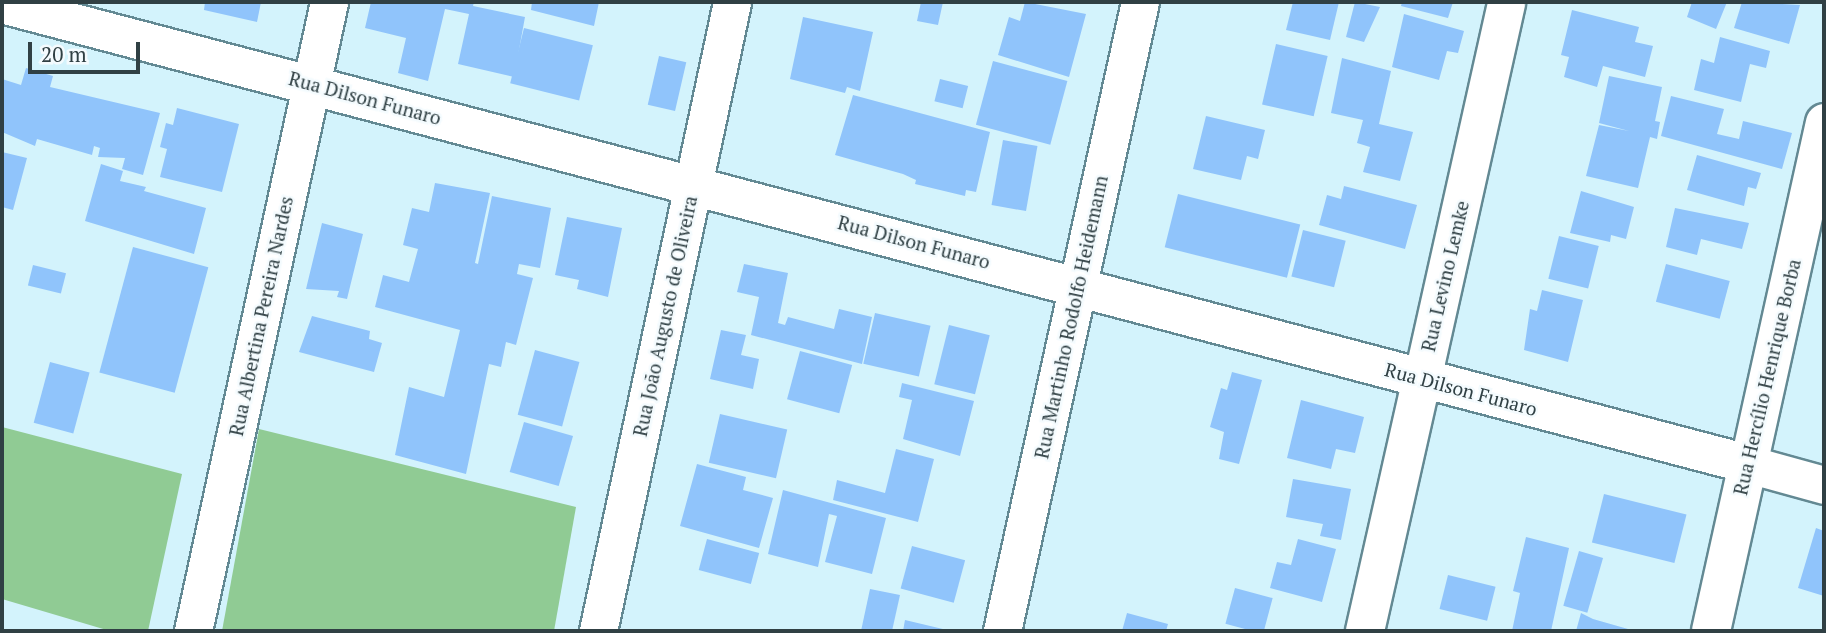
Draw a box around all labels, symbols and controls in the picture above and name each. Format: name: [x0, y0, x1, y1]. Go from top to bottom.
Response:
scale bar: [32, 28, 144, 72]
text: 20 m: [41, 40, 87, 68]
street label: Rua Dilson Funaro: [286, 67, 444, 129]
street label: Rua Martinho Rodolfo Heidemann: [1030, 173, 1112, 461]
street label: Rua João Augusto de Oliveira: [628, 193, 702, 439]
street label: Rua Albertina Pereira Nardes: [224, 194, 298, 438]
street label: Rua Levino Lemke: [1417, 198, 1473, 354]
street label: Rua Dilson Funaro: [835, 211, 993, 273]
street label: Rua Hercílio Henrique Borba: [1729, 257, 1805, 497]
street label: Rua Dilson Funaro: [1382, 358, 1540, 420]

